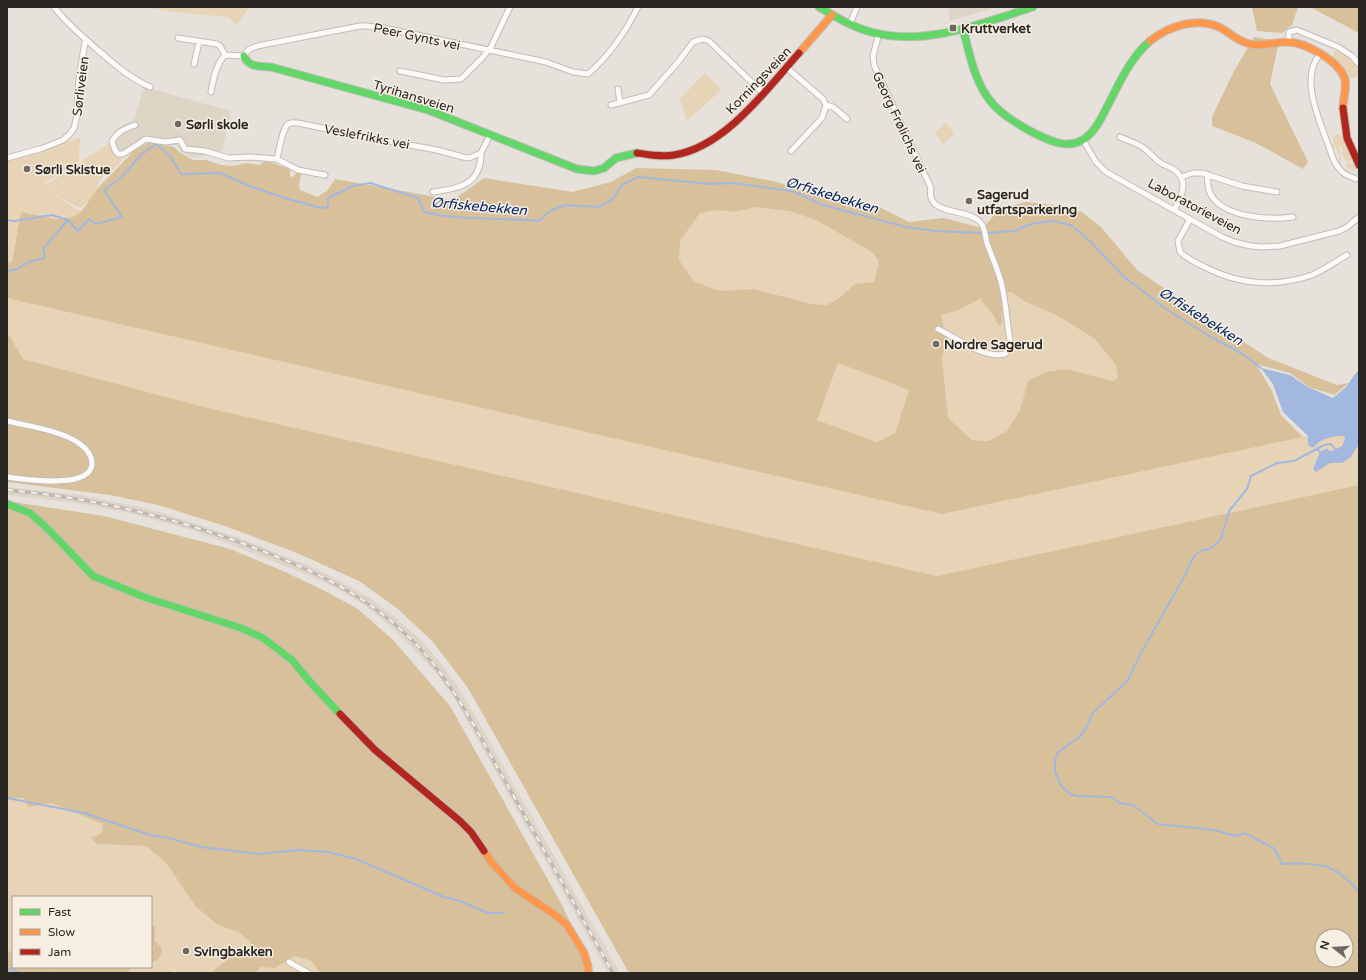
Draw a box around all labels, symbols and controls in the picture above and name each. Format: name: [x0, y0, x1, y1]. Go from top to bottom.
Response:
street label: Peer Gynts vei: [372, 20, 462, 54]
place label: Kruttverket: [961, 21, 1031, 37]
marker: Kruttverket: [948, 23, 958, 33]
street label: Korningsveien: [722, 44, 795, 118]
street label: Sørliveien: [69, 55, 93, 117]
street label: Georg Frølichs vei: [869, 69, 930, 176]
street label: Tyrihansveien: [371, 77, 456, 117]
place label: Sørli skole: [186, 117, 249, 133]
marker: Sørli skole: [173, 119, 183, 129]
street label: Veslefrikks vei: [323, 121, 411, 153]
place label: Sørli Skistue: [35, 162, 111, 178]
marker: Sørli Skistue: [22, 164, 32, 174]
water label: Ørfiskebekken: [783, 173, 881, 218]
street label: Laboratorieveien: [1145, 175, 1244, 238]
place label: Sagerud utfartsparkering: [977, 187, 1077, 218]
water label: Ørfiskebekken: [430, 194, 528, 219]
marker: Sagerud utfartsparkering: [964, 196, 974, 206]
water label: Ørfiskebekken: [1156, 284, 1246, 349]
place label: Nordre Sagerud: [944, 337, 1043, 353]
marker: Nordre Sagerud: [931, 339, 941, 349]
legend: [12, 896, 152, 968]
text: Fast: [48, 905, 72, 919]
text: Slow: [48, 925, 75, 939]
north arrow: [1314, 928, 1354, 968]
text: N: [1317, 939, 1332, 951]
place label: Svingbakken: [194, 944, 273, 960]
text: Jam: [48, 945, 71, 959]
marker: Svingbakken: [181, 946, 191, 956]

